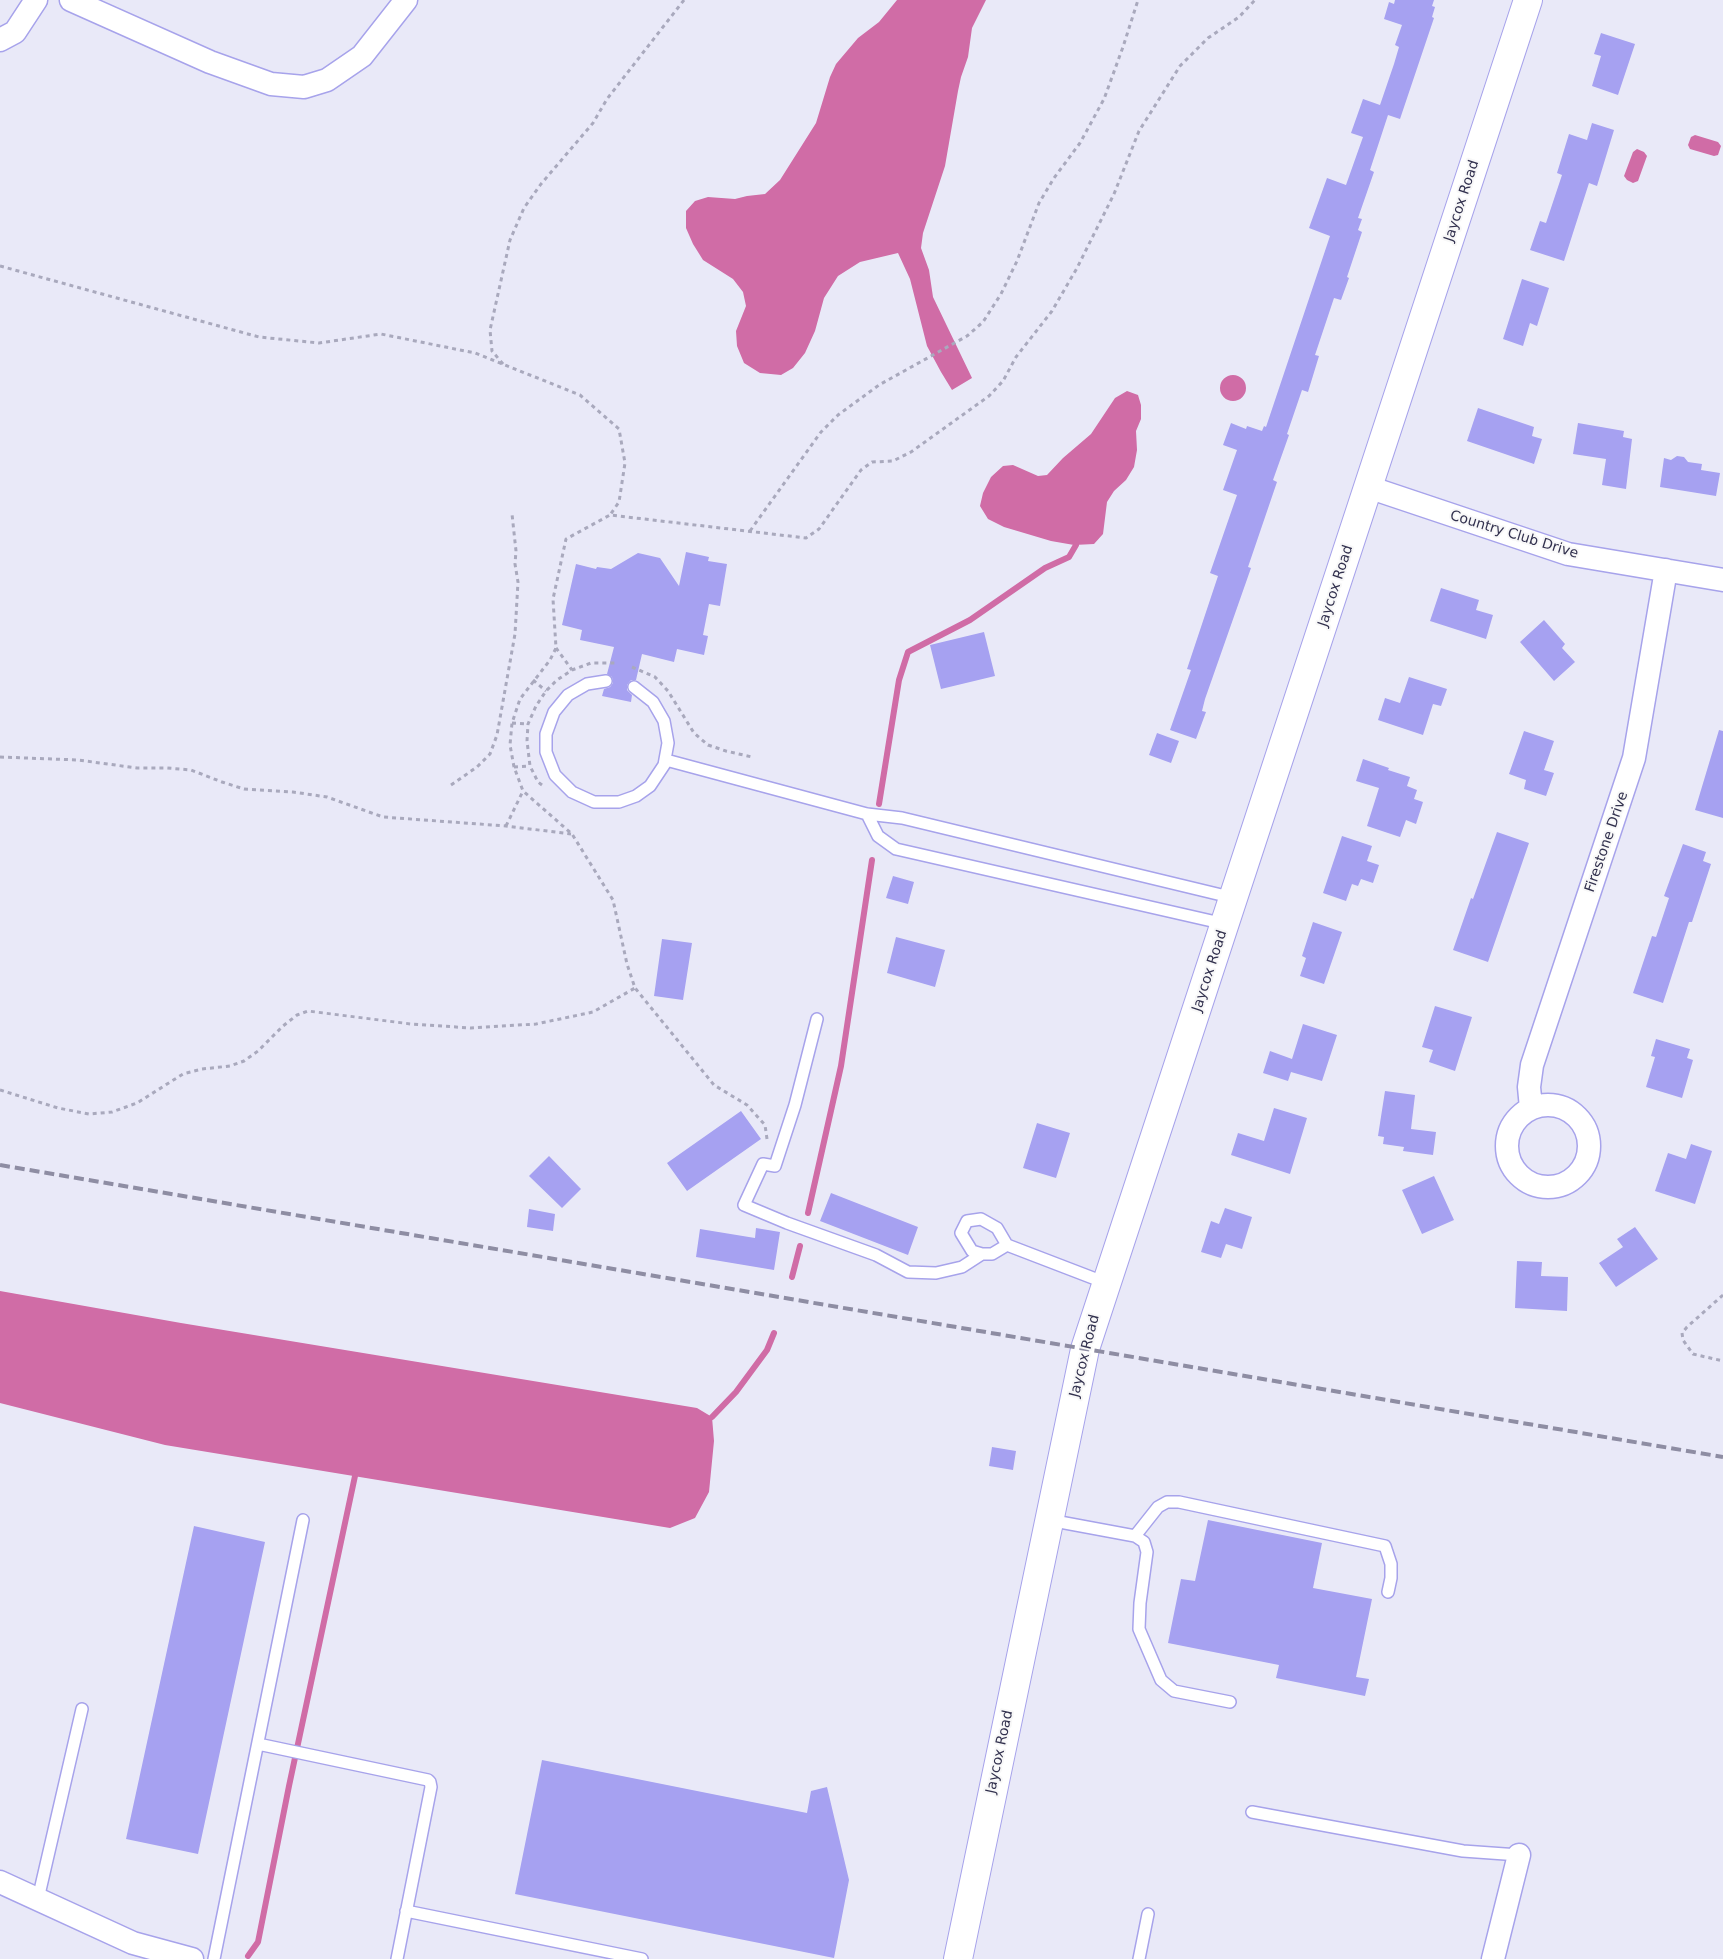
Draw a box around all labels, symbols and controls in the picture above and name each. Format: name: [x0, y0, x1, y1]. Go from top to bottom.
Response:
street label: Jaycox Road: [1441, 158, 1483, 244]
street label: Country Club Drive: [1448, 507, 1580, 563]
street label: Jaycox Road: [1315, 543, 1357, 629]
street label: Firestone Drive: [1582, 789, 1632, 895]
street label: Jaycox Road: [1189, 928, 1231, 1014]
street label: Jaycox Road: [1067, 1313, 1103, 1399]
street label: Jaycox Road: [983, 1709, 1017, 1795]

